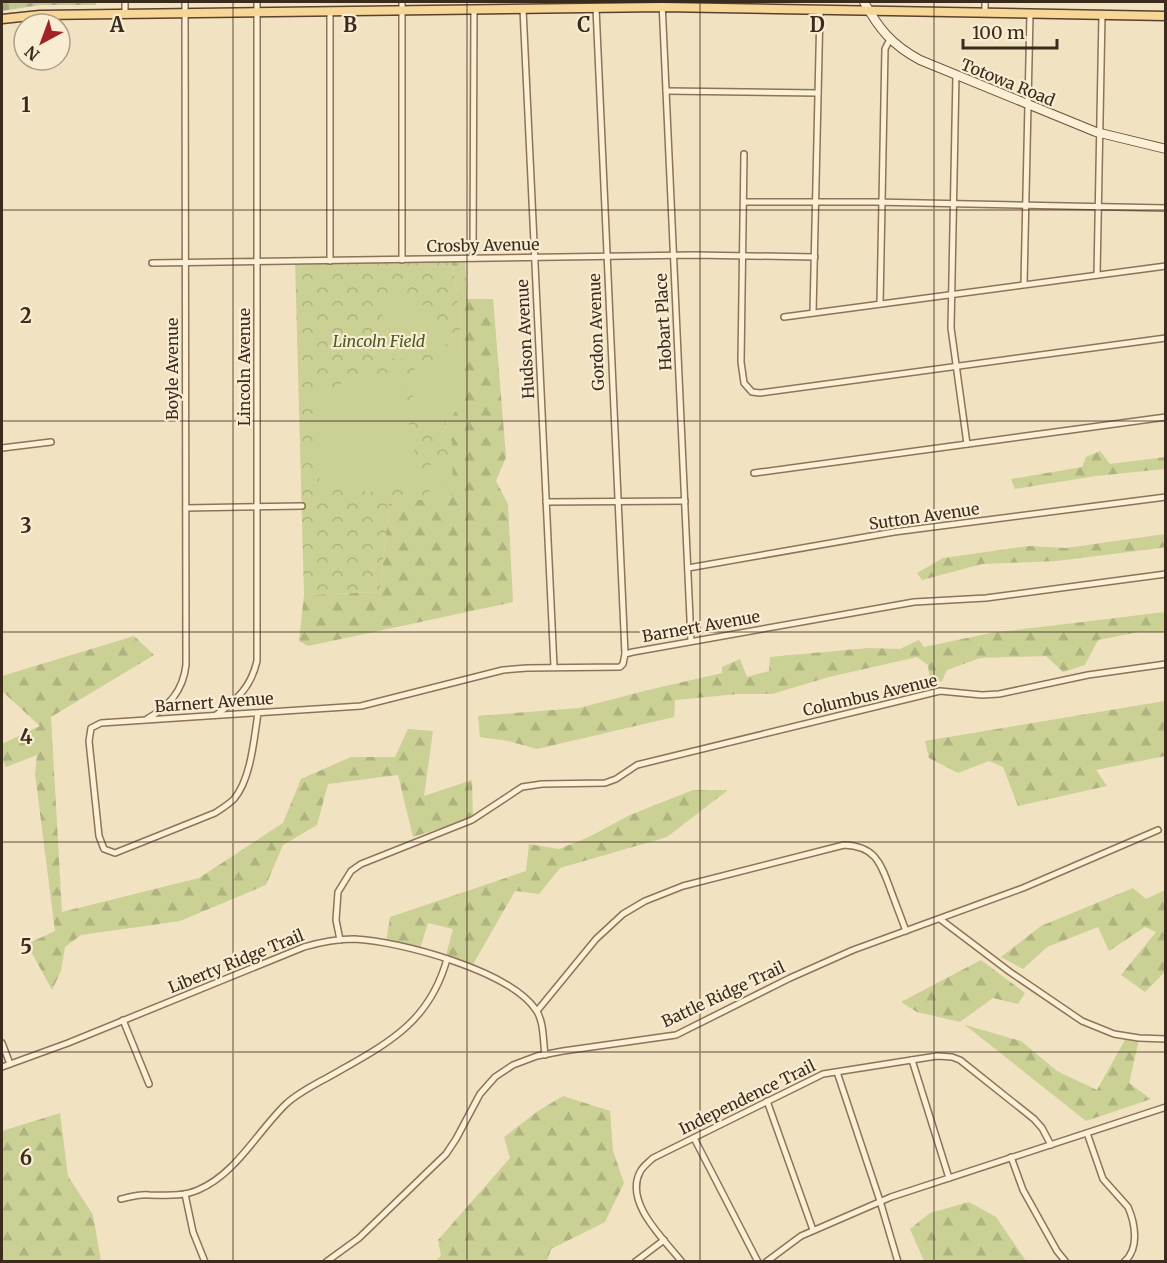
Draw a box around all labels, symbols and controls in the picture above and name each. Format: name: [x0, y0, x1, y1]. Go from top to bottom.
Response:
north arrow: [12, 12, 72, 72]
text: A: [109, 12, 125, 37]
text: B: [343, 12, 357, 37]
text: C: [577, 12, 591, 37]
text: D: [809, 12, 825, 37]
scale bar: [963, 12, 1058, 50]
text: 100 m: [972, 21, 1025, 44]
text: N: [21, 41, 43, 65]
street label: Totowa Road: [958, 54, 1058, 110]
text: 1: [21, 92, 31, 117]
street label: Crosby Avenue: [426, 234, 540, 256]
street label: Gordon Avenue: [584, 273, 608, 391]
street label: Hobart Place: [650, 273, 676, 371]
street label: Hudson Avenue: [512, 279, 538, 399]
text: 2: [20, 303, 32, 328]
street label: Lincoln Avenue: [234, 308, 254, 426]
street label: Boyle Avenue: [162, 318, 182, 420]
park label: Lincoln Field: [333, 331, 426, 351]
street label: Sutton Avenue: [868, 498, 980, 534]
text: 3: [20, 513, 32, 538]
street label: Barnert Avenue: [641, 606, 761, 646]
street label: Columbus Avenue: [801, 670, 939, 720]
street label: Barnert Avenue: [154, 688, 274, 716]
text: 4: [20, 724, 33, 749]
street label: Liberty Ridge Trail: [165, 925, 307, 997]
text: 5: [20, 934, 32, 959]
street label: Battle Ridge Trail: [658, 957, 788, 1031]
street label: Independence Trail: [676, 1055, 819, 1139]
text: 6: [20, 1145, 32, 1170]

